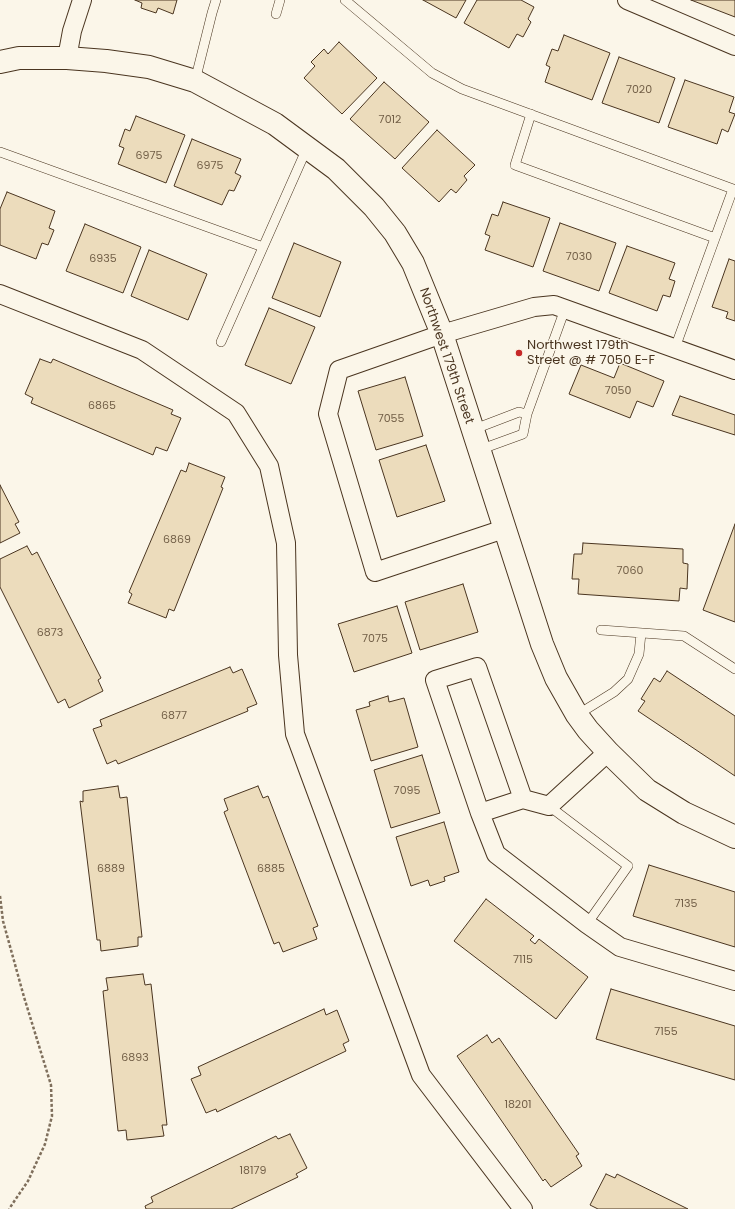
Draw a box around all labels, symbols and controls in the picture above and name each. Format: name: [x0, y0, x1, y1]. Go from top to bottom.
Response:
house number: 7020: [626, 83, 652, 97]
house number: 7012: [379, 113, 401, 127]
house number: 6975: [136, 149, 162, 163]
house number: 6975: [197, 159, 223, 173]
house number: 7030: [566, 250, 592, 264]
house number: 6935: [89, 252, 117, 266]
street label: Northwest 179th Street: [415, 286, 477, 426]
place label: Northwest 179th Street @ # 7050 E-F: [527, 338, 655, 369]
marker: Northwest 179th Street @ # 7050 E-F: [514, 348, 524, 358]
house number: 7050: [605, 384, 631, 398]
house number: 6865: [88, 399, 116, 413]
house number: 7055: [378, 412, 404, 426]
house number: 6869: [163, 533, 191, 547]
house number: 7060: [617, 564, 643, 578]
house number: 6873: [37, 626, 63, 640]
house number: 7075: [362, 632, 388, 646]
house number: 6877: [161, 709, 187, 723]
house number: 7095: [394, 784, 420, 798]
house number: 6889: [97, 862, 125, 876]
house number: 6885: [257, 862, 285, 876]
house number: 7135: [675, 897, 697, 911]
house number: 7115: [513, 953, 533, 967]
house number: 7155: [654, 1025, 678, 1039]
house number: 6893: [121, 1051, 149, 1065]
house number: 18201: [504, 1098, 532, 1112]
house number: 18179: [240, 1164, 266, 1178]

